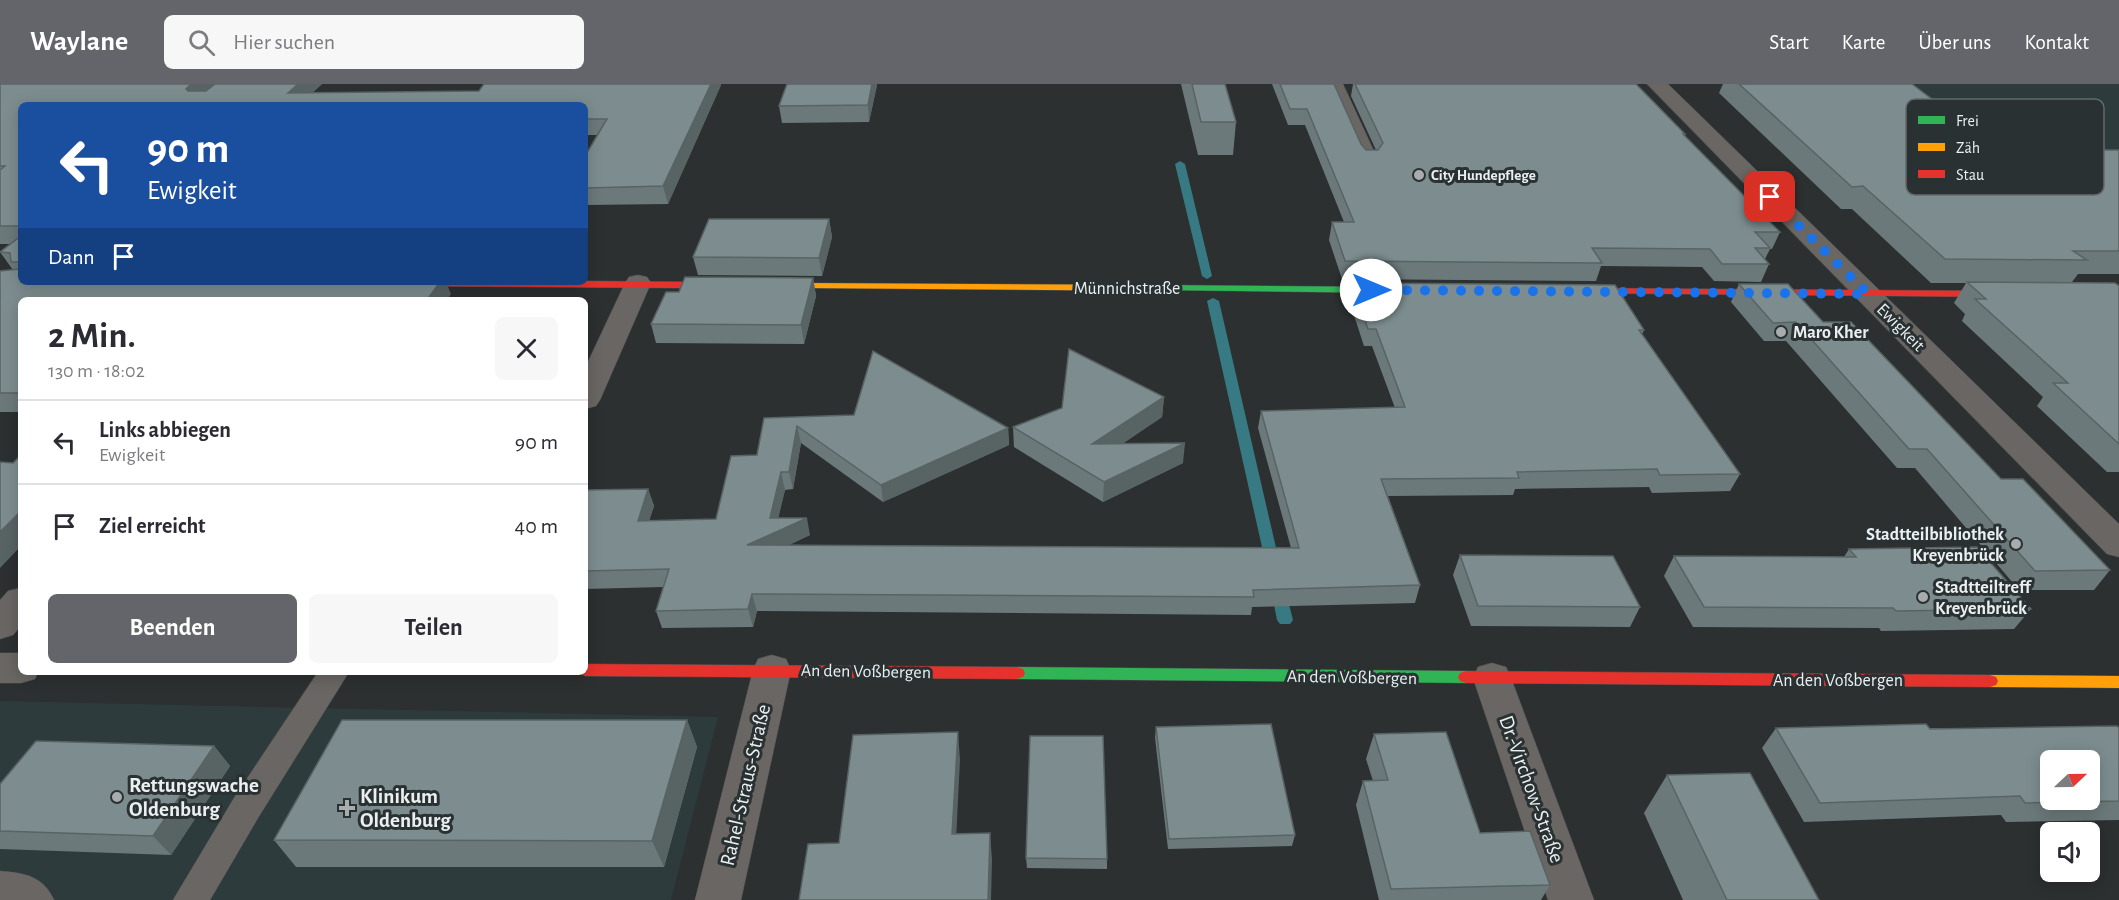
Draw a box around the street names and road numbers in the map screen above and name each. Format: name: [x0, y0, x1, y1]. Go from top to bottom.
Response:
street label: Münnichstraße: [1074, 280, 1180, 298]
street label: Ewigkeit: [1873, 300, 1928, 355]
street label: An den Voßbergen: [801, 662, 931, 682]
street label: An den Voßbergen: [1287, 668, 1417, 688]
street label: An den Voßbergen: [1773, 672, 1903, 690]
street label: Rahel-Straus-Straße: [717, 702, 774, 868]
street label: Dr.-Virchow-Straße: [1495, 713, 1568, 866]

